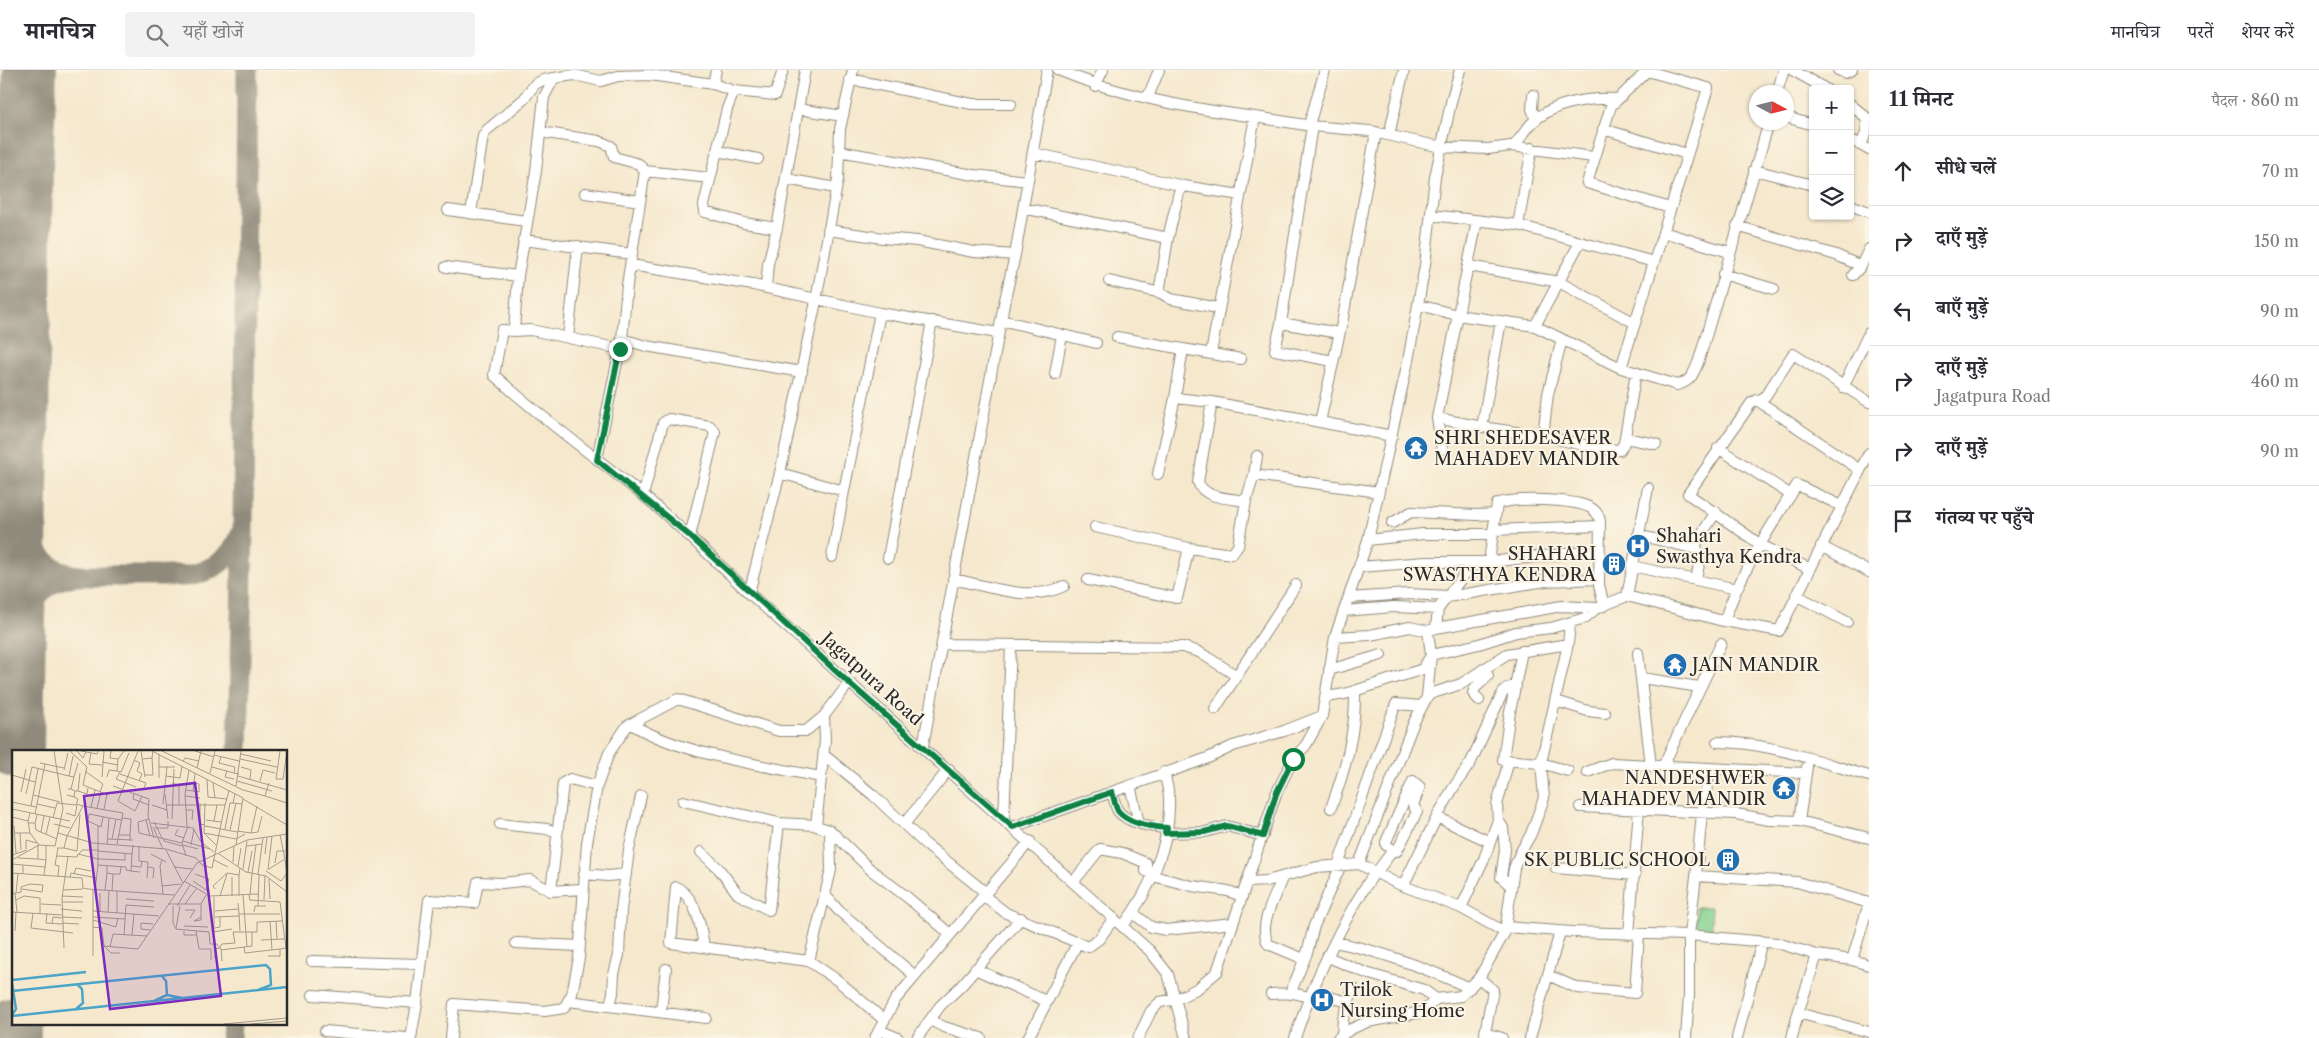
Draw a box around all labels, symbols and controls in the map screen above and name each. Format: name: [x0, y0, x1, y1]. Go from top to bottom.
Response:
search box: [125, 12, 475, 57]
text: मानचित्र: [25, 16, 95, 45]
text: यहाँ खोजें: [183, 20, 244, 43]
icon: search: [143, 21, 171, 49]
text: मानचित्र: [2111, 21, 2160, 43]
text: परतें: [2188, 21, 2214, 43]
text: शेयर करें: [2242, 21, 2294, 43]
north arrow: [1749, 85, 1794, 130]
map controls: [1809, 85, 1854, 220]
button: +: [1809, 85, 1854, 130]
text: 11 मिनट: [1889, 86, 1953, 111]
text: पैदल · 860 m: [2212, 90, 2299, 110]
button: −: [1809, 130, 1854, 175]
text: सीधे चलें: [1936, 156, 1996, 179]
icon: ahead: [1889, 157, 1917, 185]
text: 70 m: [2262, 161, 2299, 181]
button: layers: [1809, 175, 1854, 220]
text: दाएँ मुड़ें: [1936, 226, 1987, 249]
icon: right: [1889, 227, 1917, 255]
text: 150 m: [2254, 231, 2299, 251]
text: बाएँ मुड़ें: [1936, 296, 1988, 319]
icon: left: [1889, 297, 1917, 325]
text: 90 m: [2260, 301, 2299, 321]
route end: [609, 338, 632, 361]
text: दाएँ मुड़ें: [1936, 356, 1987, 379]
icon: right: [1889, 367, 1917, 395]
text: 460 m: [2251, 371, 2299, 391]
text: Jagatpura Road: [1936, 386, 2051, 406]
place label: SHRI SHEDESAVER MAHADEV MANDIR: [1434, 427, 1620, 470]
temple icon: SHRI SHEDESAVER MAHADEV MANDIR: [1403, 435, 1429, 461]
text: दाएँ मुड़ें: [1936, 436, 1987, 459]
icon: right: [1889, 437, 1917, 465]
text: 90 m: [2260, 441, 2299, 461]
text: गंतव्य पर पहुँचे: [1936, 506, 2033, 529]
icon: arrive: [1889, 507, 1917, 535]
place label: Shahari Swasthya Kendra: [1656, 525, 1802, 568]
hospital icon: Shahari Swasthya Kendra: [1625, 533, 1651, 559]
place label: SHAHARI SWASTHYA KENDRA: [1403, 543, 1597, 586]
building icon: SHAHARI SWASTHYA KENDRA: [1601, 551, 1627, 577]
street label: Jagatpura Road: [814, 626, 927, 730]
temple icon: JAIN MANDIR: [1662, 652, 1688, 678]
place label: JAIN MANDIR: [1689, 654, 1820, 676]
route start: [1282, 748, 1305, 771]
inset map: [12, 750, 288, 1026]
place label: NANDESHWER MAHADEV MANDIR: [1581, 767, 1767, 810]
temple icon: NANDESHWER MAHADEV MANDIR: [1771, 775, 1797, 801]
building icon: SK PUBLIC SCHOOL: [1715, 847, 1741, 873]
place label: SK PUBLIC SCHOOL: [1524, 849, 1710, 871]
place label: Trilok Nursing Home: [1340, 979, 1465, 1022]
hospital icon: Trilok Nursing Home: [1309, 987, 1335, 1013]

